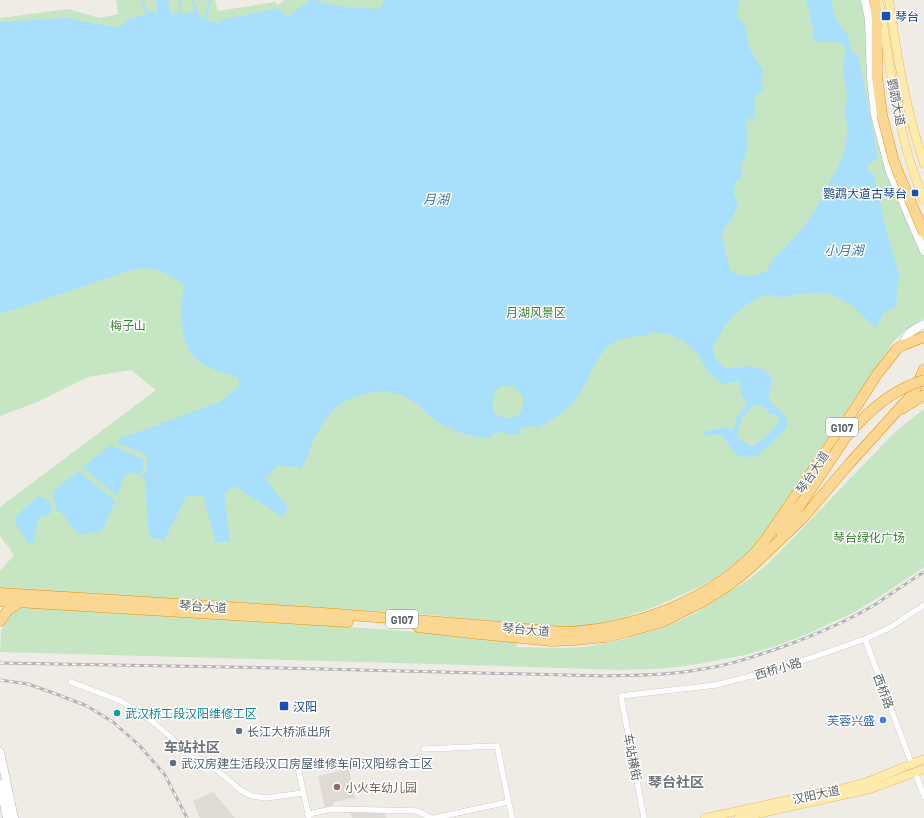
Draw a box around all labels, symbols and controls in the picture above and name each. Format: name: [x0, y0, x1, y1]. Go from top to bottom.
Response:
place label: 琴台: [895, 9, 919, 23]
marker: 琴台: [880, 10, 892, 22]
street label: 鹦鹉大道: [886, 77, 908, 127]
place label: 鹦鹉大道古琴台: [823, 186, 907, 200]
marker: 鹦鹉大道古琴台: [910, 188, 920, 198]
water label: 月湖: [423, 191, 451, 207]
water label: 小月湖: [824, 242, 865, 258]
park label: 月湖风景区: [506, 305, 566, 319]
park label: 梅子山: [110, 318, 146, 332]
road number: G107: [826, 418, 858, 436]
street label: 琴台大道: [793, 448, 831, 496]
park label: 琴台绿化广场: [833, 530, 905, 544]
street label: 琴台大道: [179, 597, 227, 615]
road number: G107: [386, 610, 418, 628]
street label: 琴台大道: [501, 620, 551, 638]
street label: 西桥小路: [753, 655, 803, 681]
street label: 西桥路: [871, 672, 897, 710]
place label: 汉阳: [293, 699, 317, 713]
marker: 汉阳: [278, 700, 290, 712]
place label: 武汉桥工段汉阳维修工区: [125, 706, 257, 720]
marker: 武汉桥工段汉阳维修工区: [112, 708, 122, 718]
place label: 芙蓉兴盛: [827, 713, 875, 727]
marker: 芙蓉兴盛: [878, 715, 888, 725]
place label: 长江大桥派出所: [247, 724, 331, 738]
marker: 长江大桥派出所: [234, 726, 244, 736]
street label: 车站横街: [622, 732, 644, 782]
district label: 车站社区: [164, 738, 220, 755]
place label: 武汉房建生活段汉口房屋维修车间汉阳综合工区: [181, 756, 433, 770]
marker: 武汉房建生活段汉口房屋维修车间汉阳综合工区: [168, 758, 178, 768]
district label: 琴台社区: [648, 773, 704, 790]
place label: 小火车幼儿园: [345, 780, 417, 794]
marker: 小火车幼儿园: [332, 782, 342, 792]
street label: 汉阳大道: [791, 782, 841, 806]

